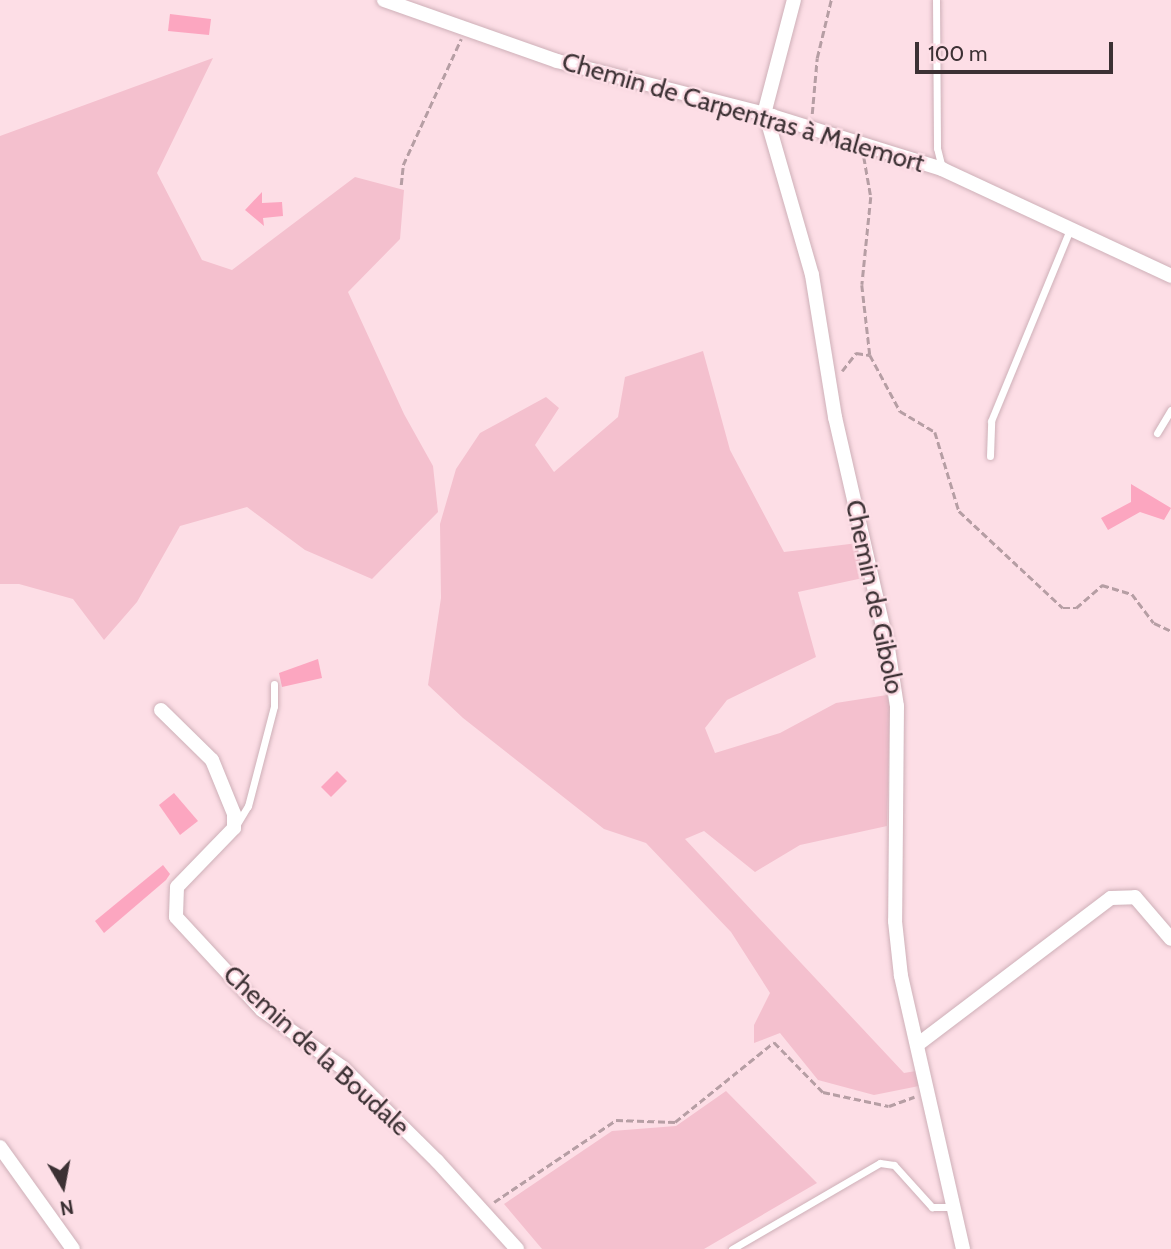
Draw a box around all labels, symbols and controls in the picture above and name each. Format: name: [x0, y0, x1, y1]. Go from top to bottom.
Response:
scale bar: [919, 28, 1117, 72]
text: 100 m: [928, 41, 987, 66]
street label: Chemin de Carpentras à Malemort: [558, 46, 928, 180]
street label: Chemin de Gibolo: [838, 497, 910, 697]
street label: Chemin de la Boudale: [216, 959, 416, 1143]
north arrow: [28, 1151, 98, 1221]
text: N: [58, 1195, 75, 1220]

